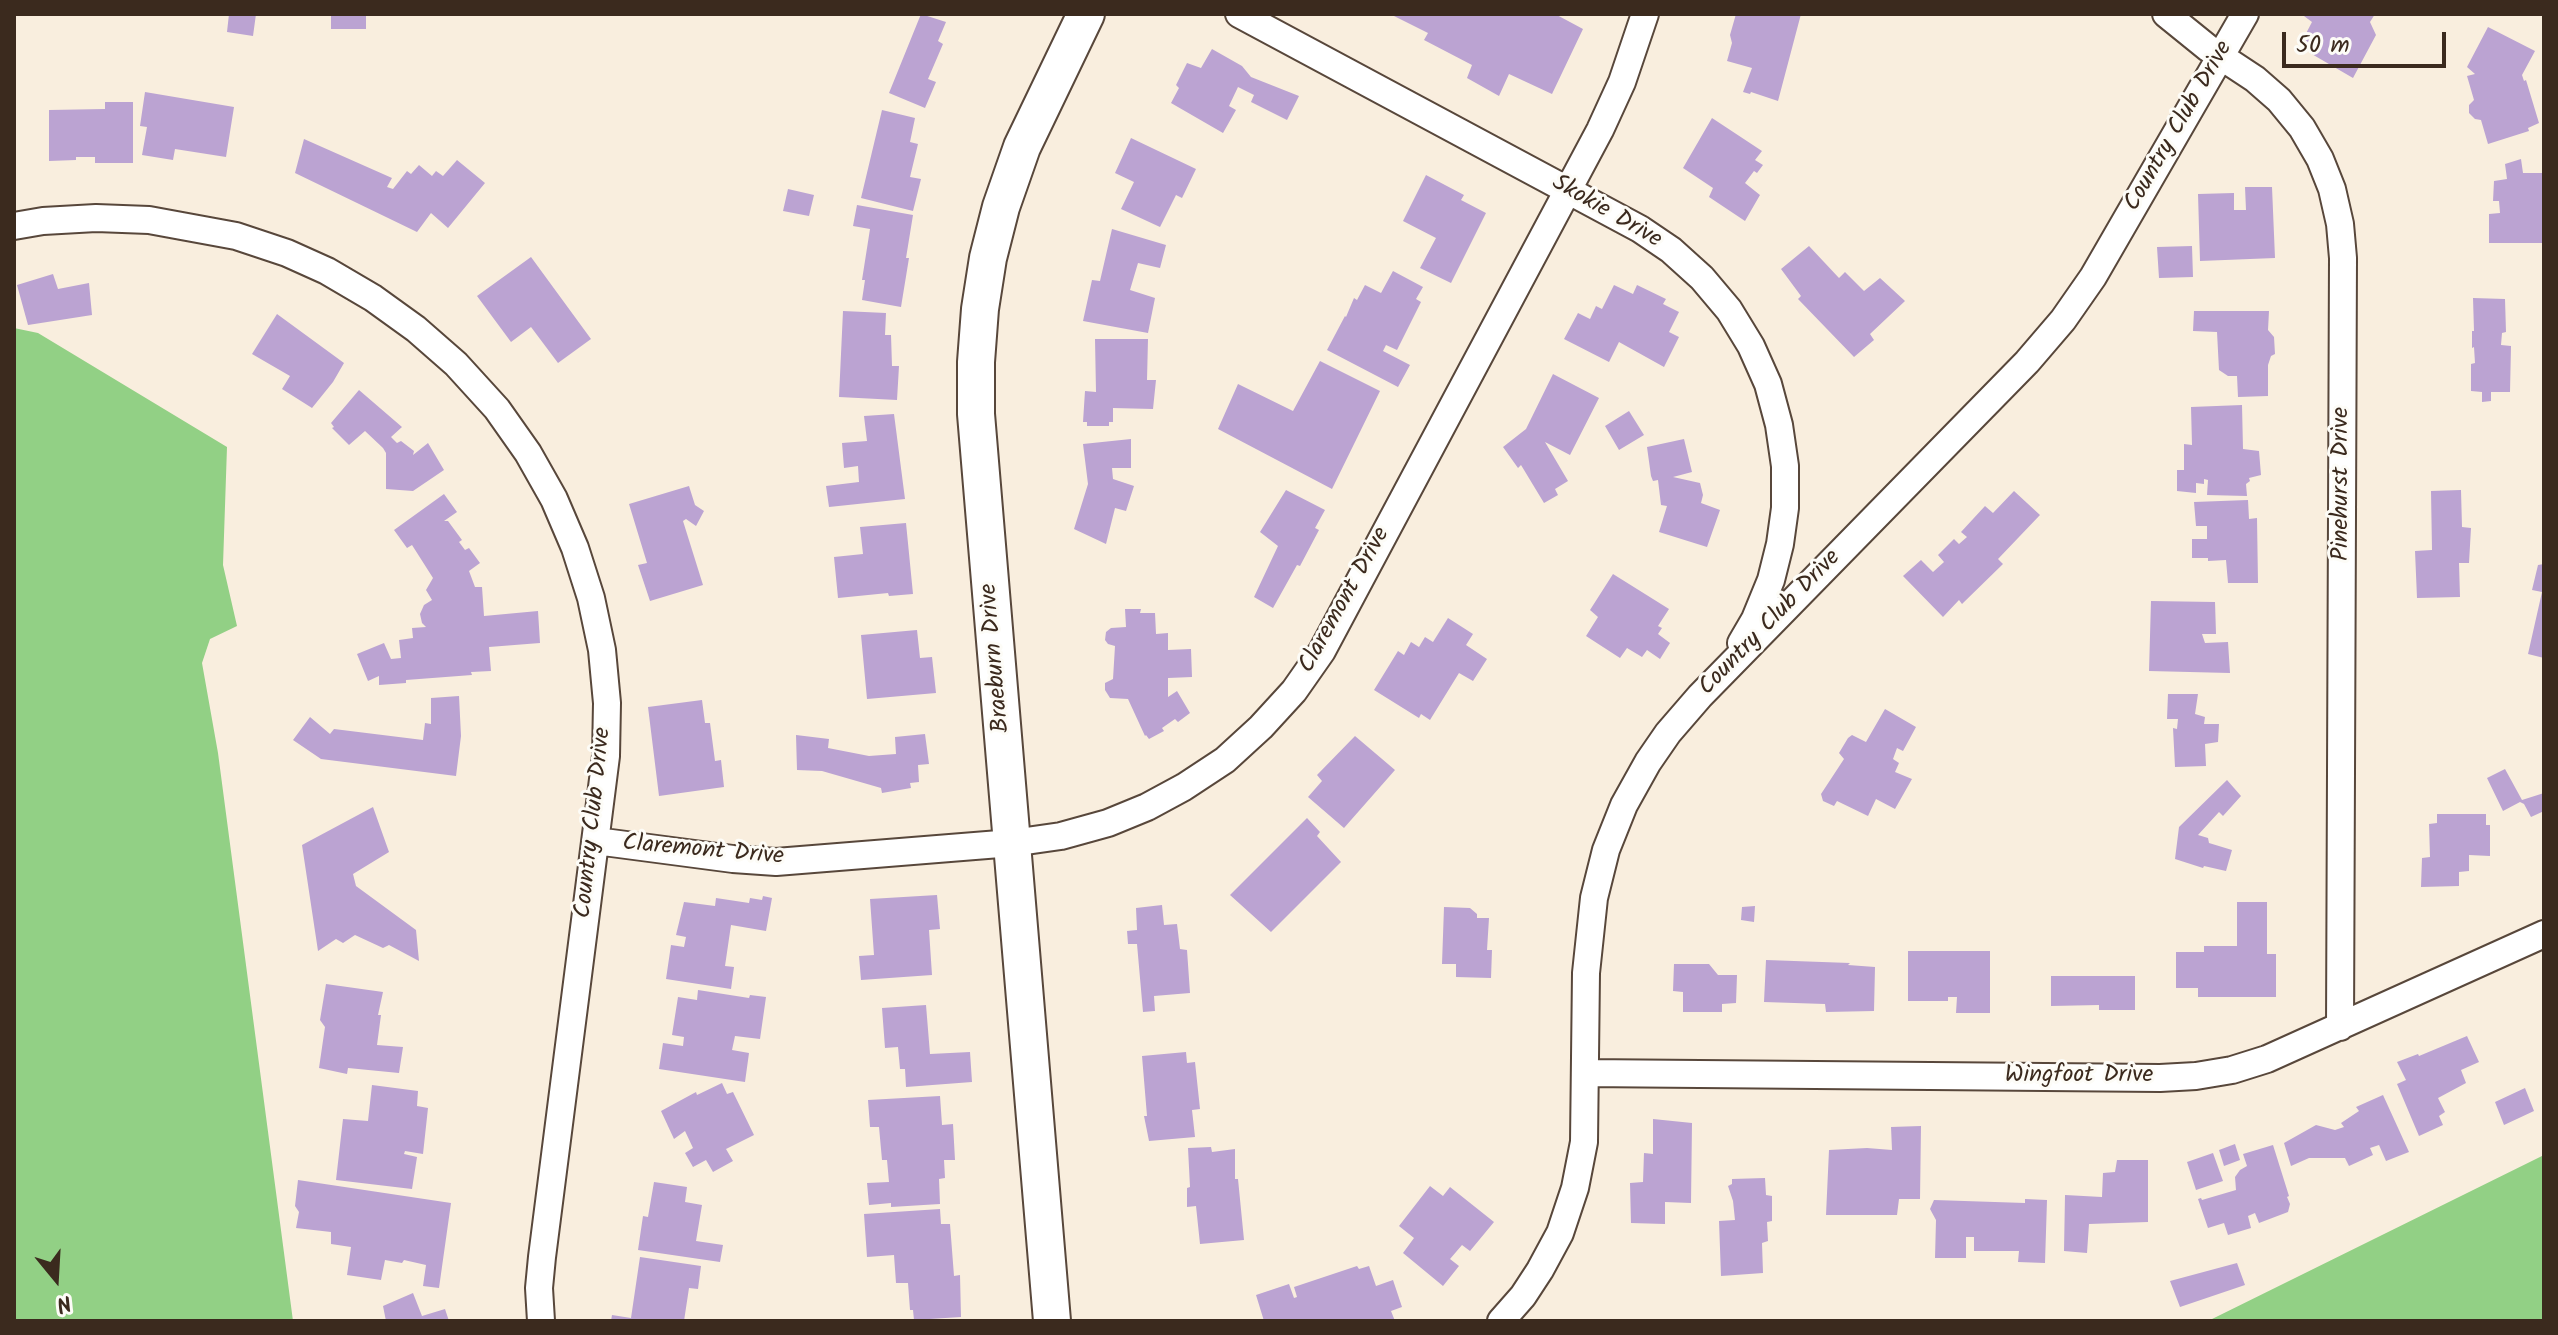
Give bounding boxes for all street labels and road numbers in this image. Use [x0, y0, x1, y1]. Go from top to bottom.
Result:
street label: Country Club Drive [2120, 37, 2240, 217]
street label: Skokie Drive [1546, 170, 1666, 256]
street label: Pinehurst Drive [2329, 407, 2357, 561]
street label: Claremont Drive [1294, 523, 1398, 679]
street label: Country Club Drive [1694, 545, 1848, 703]
street label: Braeburn Drive [976, 582, 1018, 734]
street label: Country Club Drive [571, 726, 619, 920]
street label: Claremont Drive [621, 831, 785, 873]
street label: Wingfoot Drive [2005, 1063, 2153, 1091]

